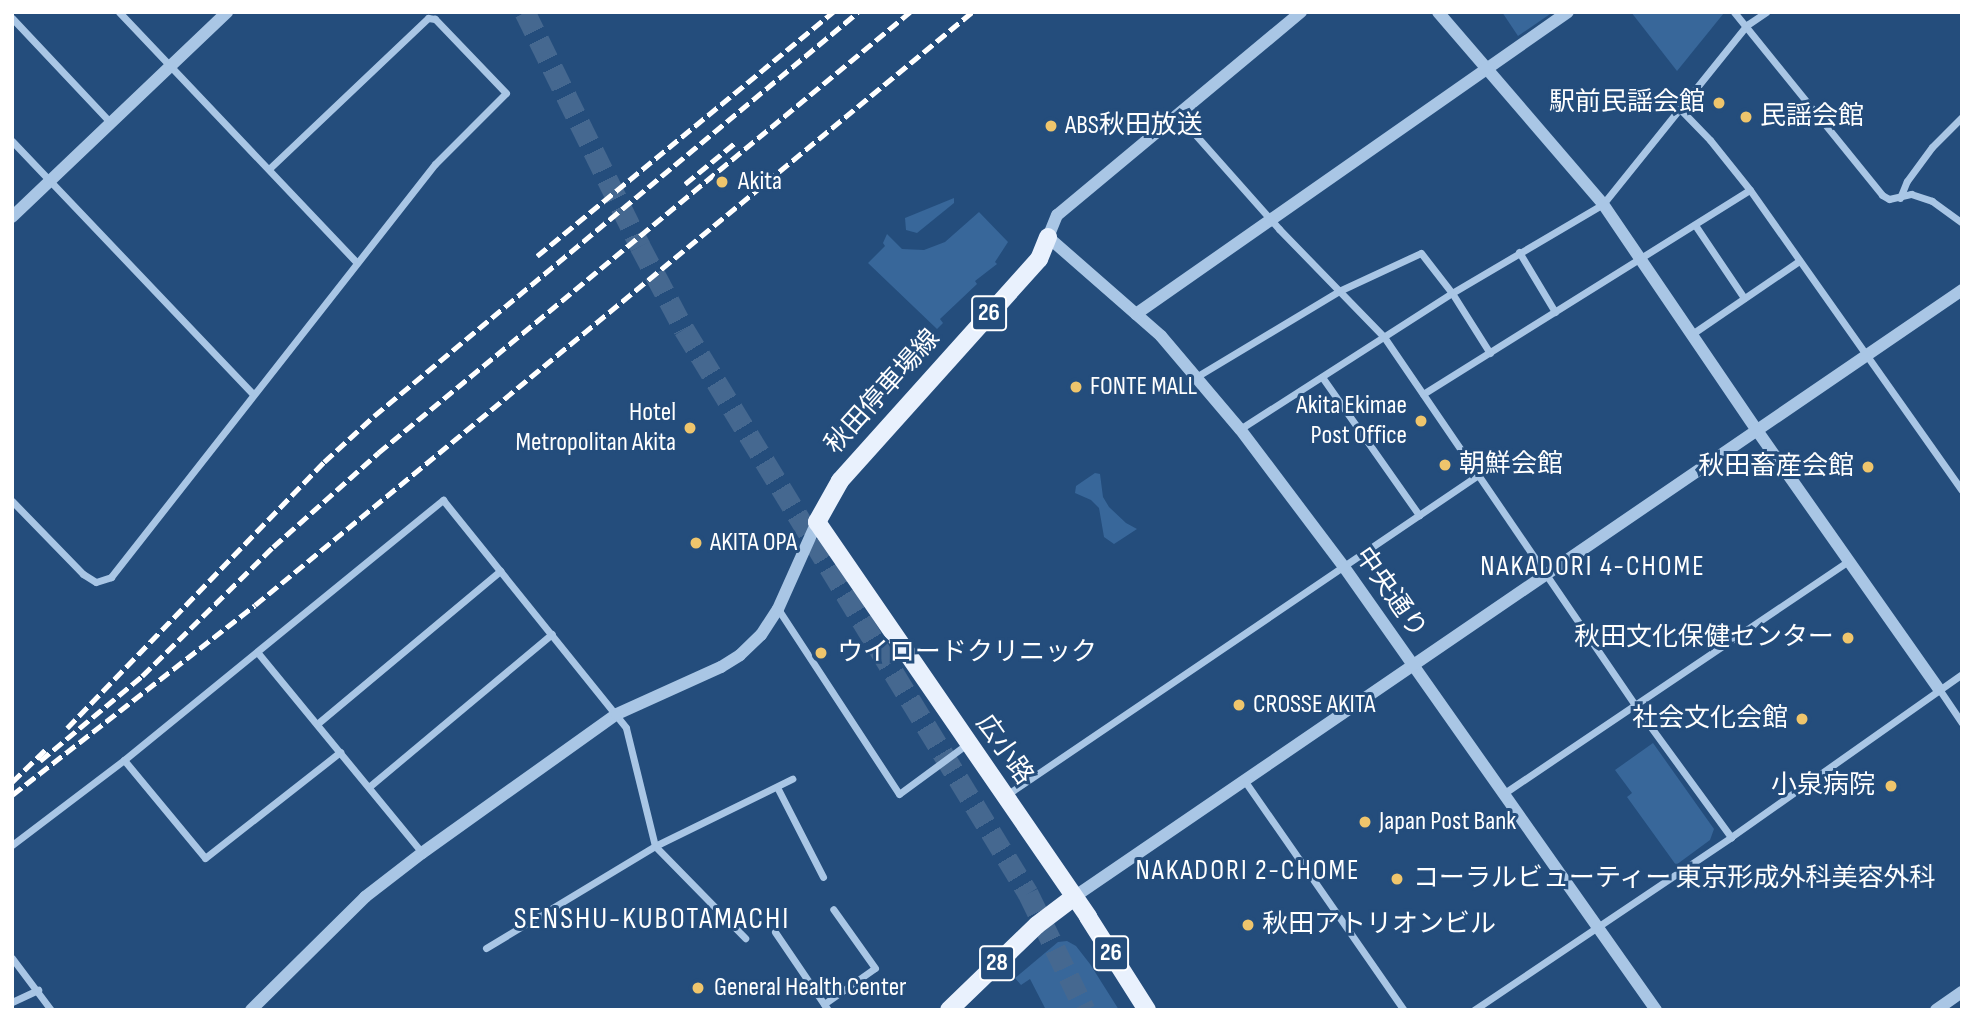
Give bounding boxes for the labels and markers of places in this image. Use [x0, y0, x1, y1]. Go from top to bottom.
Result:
place label: 駅前民謡会館 [1549, 87, 1705, 119]
marker: 駅前民謡会館 [1711, 95, 1727, 111]
place label: 民謡会館 [1760, 101, 1864, 133]
marker: 民謡会館 [1738, 109, 1754, 125]
place label: ABS秋田放送 [1065, 110, 1203, 142]
marker: ABS秋田放送 [1043, 118, 1059, 134]
place label: Akita [738, 166, 782, 198]
marker: Akita [712, 172, 732, 192]
place label: FONTE MALL [1090, 371, 1197, 403]
marker: FONTE MALL [1068, 379, 1084, 395]
place label: Akita Ekimae Post Office [1296, 390, 1407, 452]
place label: Hotel Metropolitan Akita [516, 397, 676, 458]
marker: Akita Ekimae Post Office [1413, 413, 1429, 429]
marker: Hotel Metropolitan Akita [682, 420, 698, 436]
place label: 朝鮮会館 [1459, 449, 1563, 481]
place label: 秋田畜産会館 [1698, 451, 1854, 483]
marker: 朝鮮会館 [1437, 457, 1453, 473]
marker: 秋田畜産会館 [1860, 459, 1876, 475]
place label: AKITA OPA [710, 527, 797, 559]
marker: AKITA OPA [688, 535, 704, 551]
place label: 秋田文化保健センター [1574, 622, 1834, 654]
marker: 秋田文化保健センター [1840, 630, 1856, 646]
place label: ウイロードクリニック [837, 637, 1097, 669]
marker: ウイロードクリニック [811, 643, 831, 663]
place label: CROSSE AKITA [1253, 689, 1375, 721]
marker: CROSSE AKITA [1231, 697, 1247, 713]
place label: 社会文化会館 [1632, 703, 1788, 735]
marker: 社会文化会館 [1794, 711, 1810, 727]
place label: 小泉病院 [1771, 770, 1875, 802]
marker: 小泉病院 [1881, 776, 1901, 796]
place label: Japan Post Bank [1379, 806, 1516, 838]
marker: Japan Post Bank [1357, 814, 1373, 830]
place label: コーラルビューティー 東京形成外科美容外科 [1413, 863, 1937, 895]
marker: コーラルビューティー 東京形成外科美容外科 [1387, 869, 1407, 889]
place label: 秋田アトリオンビル [1262, 909, 1496, 941]
marker: 秋田アトリオンビル [1240, 917, 1256, 933]
place label: General Health Center [714, 972, 907, 1004]
marker: General Health Center [688, 978, 708, 998]

